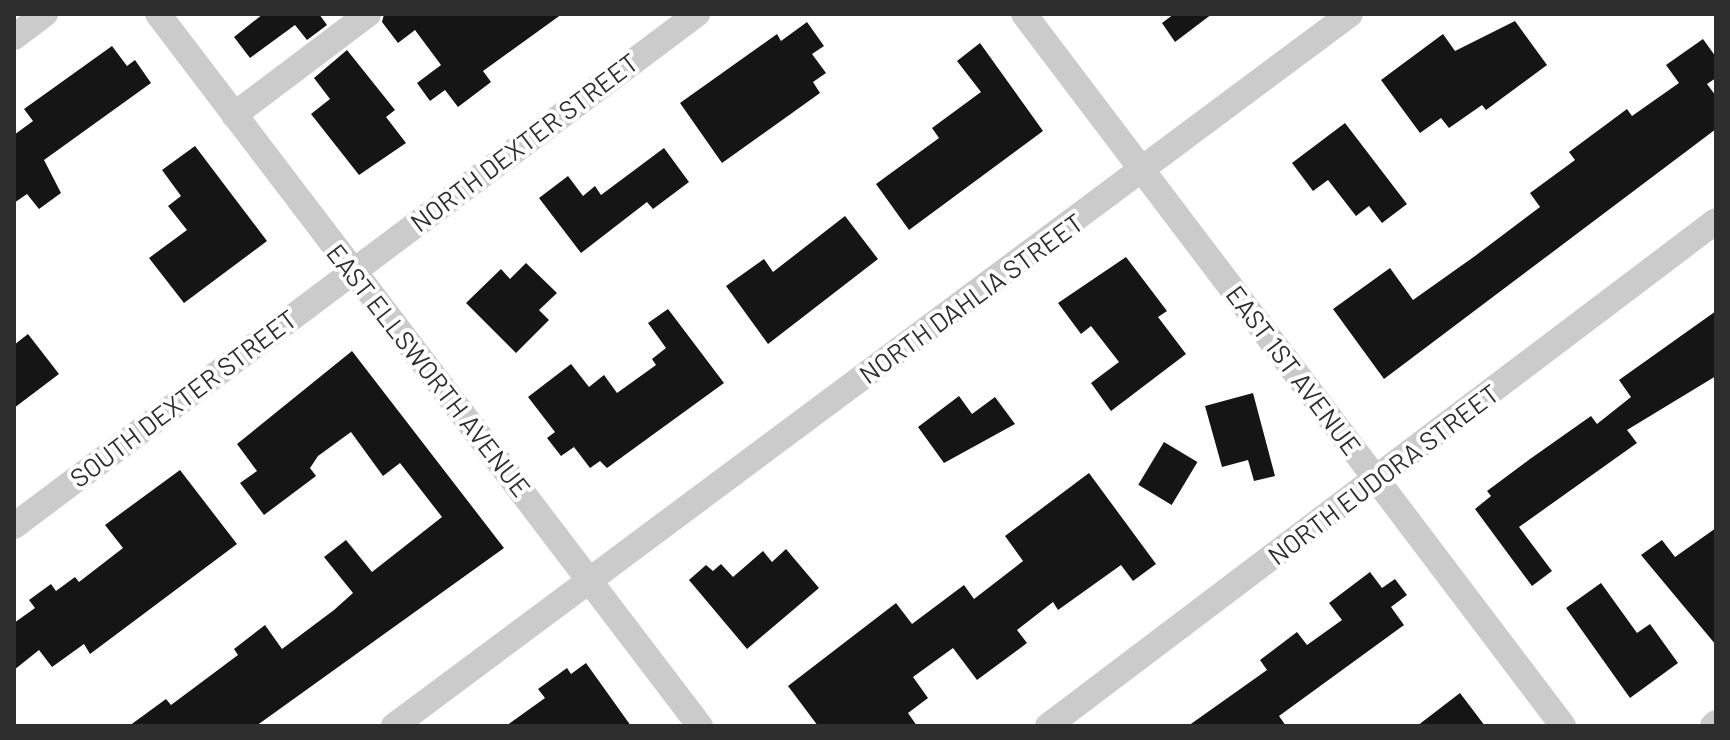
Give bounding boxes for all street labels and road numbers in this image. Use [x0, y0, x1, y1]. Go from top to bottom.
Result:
street label: NORTH DEXTER STREET [404, 46, 644, 238]
street label: NORTH DAHLIA STREET [853, 206, 1089, 390]
street label: EAST ELLSWORTH AVENUE [321, 237, 537, 503]
street label: EAST 1ST AVENUE [1220, 279, 1368, 461]
street label: SOUTH DEXTER STREET [64, 303, 302, 493]
street label: NORTH EUDORA STREET [1261, 377, 1505, 571]

